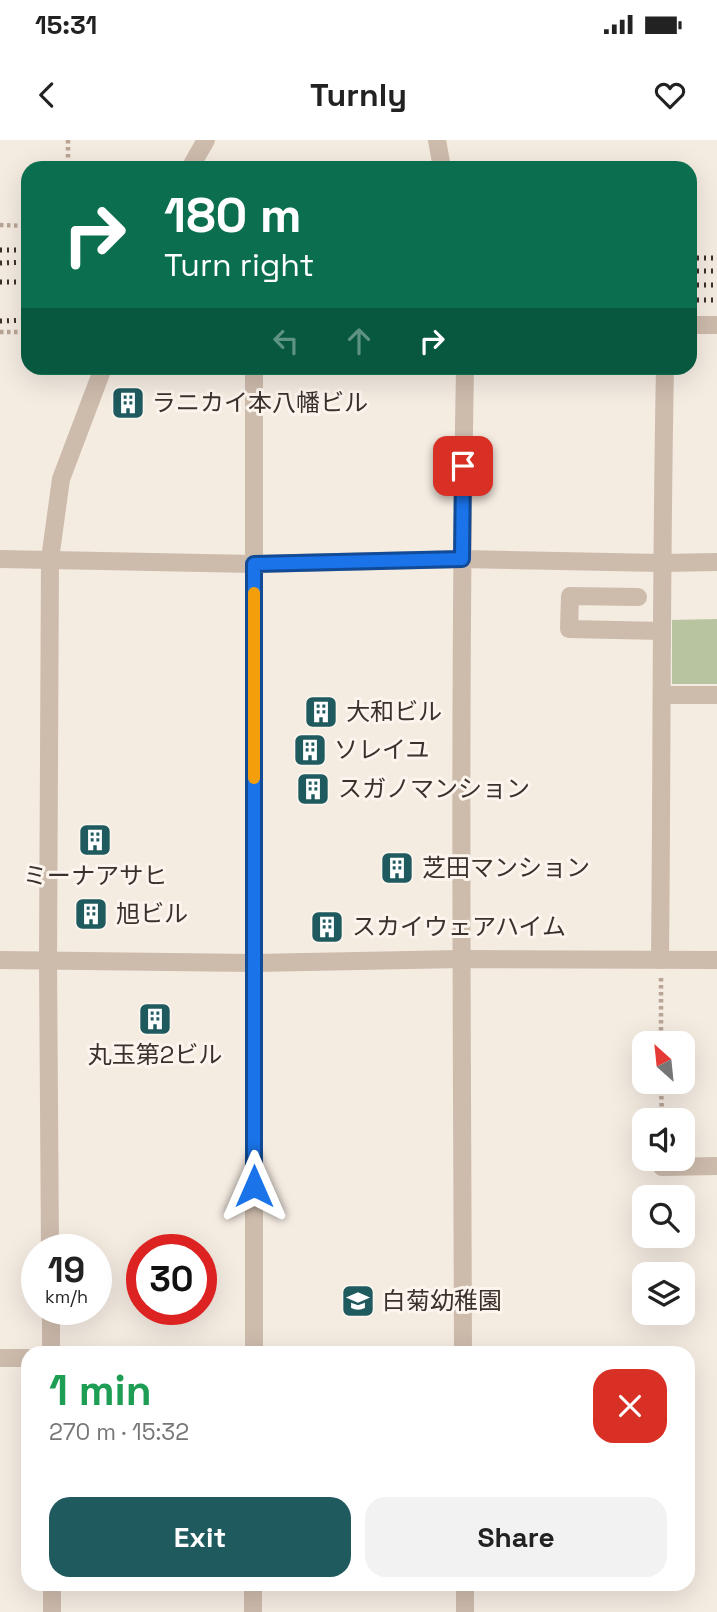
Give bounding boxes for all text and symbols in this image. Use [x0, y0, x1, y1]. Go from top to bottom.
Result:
text: 15:31 [35, 8, 97, 42]
text: Turnly [310, 75, 407, 115]
icon: back [28, 76, 66, 114]
icon: heart [651, 76, 689, 114]
text: 180 m [164, 184, 302, 246]
icon: right [49, 189, 140, 280]
text: Turn right [164, 245, 314, 285]
icon: left [267, 322, 305, 360]
icon: ahead [340, 322, 378, 360]
icon: right [413, 322, 451, 360]
building icon: ラニカイ本八幡ビル [109, 384, 147, 422]
place label: ラニカイ本八幡ビル [152, 387, 368, 418]
pin [433, 436, 493, 496]
icon: arrive [444, 447, 482, 485]
building icon: 大和ビル [302, 693, 340, 731]
place label: 大和ビル [346, 696, 442, 727]
building icon: ソレイユ [291, 731, 329, 769]
place label: ソレイユ [334, 734, 430, 765]
building icon: スガノマンション [294, 770, 332, 808]
place label: スガノマンション [338, 773, 530, 804]
building icon: ミーナアサヒ [76, 821, 114, 859]
building icon: 芝田マンション [378, 849, 416, 887]
place label: 芝田マンション [422, 852, 590, 883]
place label: ミーナアサヒ [23, 860, 167, 891]
building icon: 旭ビル [72, 895, 110, 933]
place label: 旭ビル [116, 898, 188, 929]
building icon: スカイウェアハイム [308, 908, 346, 946]
place label: スカイウェアハイム [352, 911, 566, 942]
building icon: 丸玉第2ビル [136, 1000, 174, 1038]
north arrow [632, 1031, 695, 1094]
map controls [632, 1031, 695, 1325]
place label: 丸玉第2ビル [88, 1039, 222, 1070]
button: sound [632, 1108, 695, 1171]
position arrow [217, 1149, 291, 1223]
button: search [632, 1185, 695, 1248]
speed limit sign: 30 [126, 1234, 217, 1325]
text: 19 [48, 1248, 85, 1292]
button: layers [632, 1262, 695, 1325]
school or university icon: 白菊幼稚園 [339, 1282, 377, 1320]
text: km/h [45, 1285, 88, 1308]
place label: 白菊幼稚園 [382, 1285, 502, 1316]
text: 1 min [49, 1364, 152, 1417]
button: close [593, 1369, 667, 1443]
text: 270 m · 15:32 [49, 1417, 189, 1447]
button: Exit [49, 1497, 351, 1577]
button: Share [365, 1497, 667, 1577]

